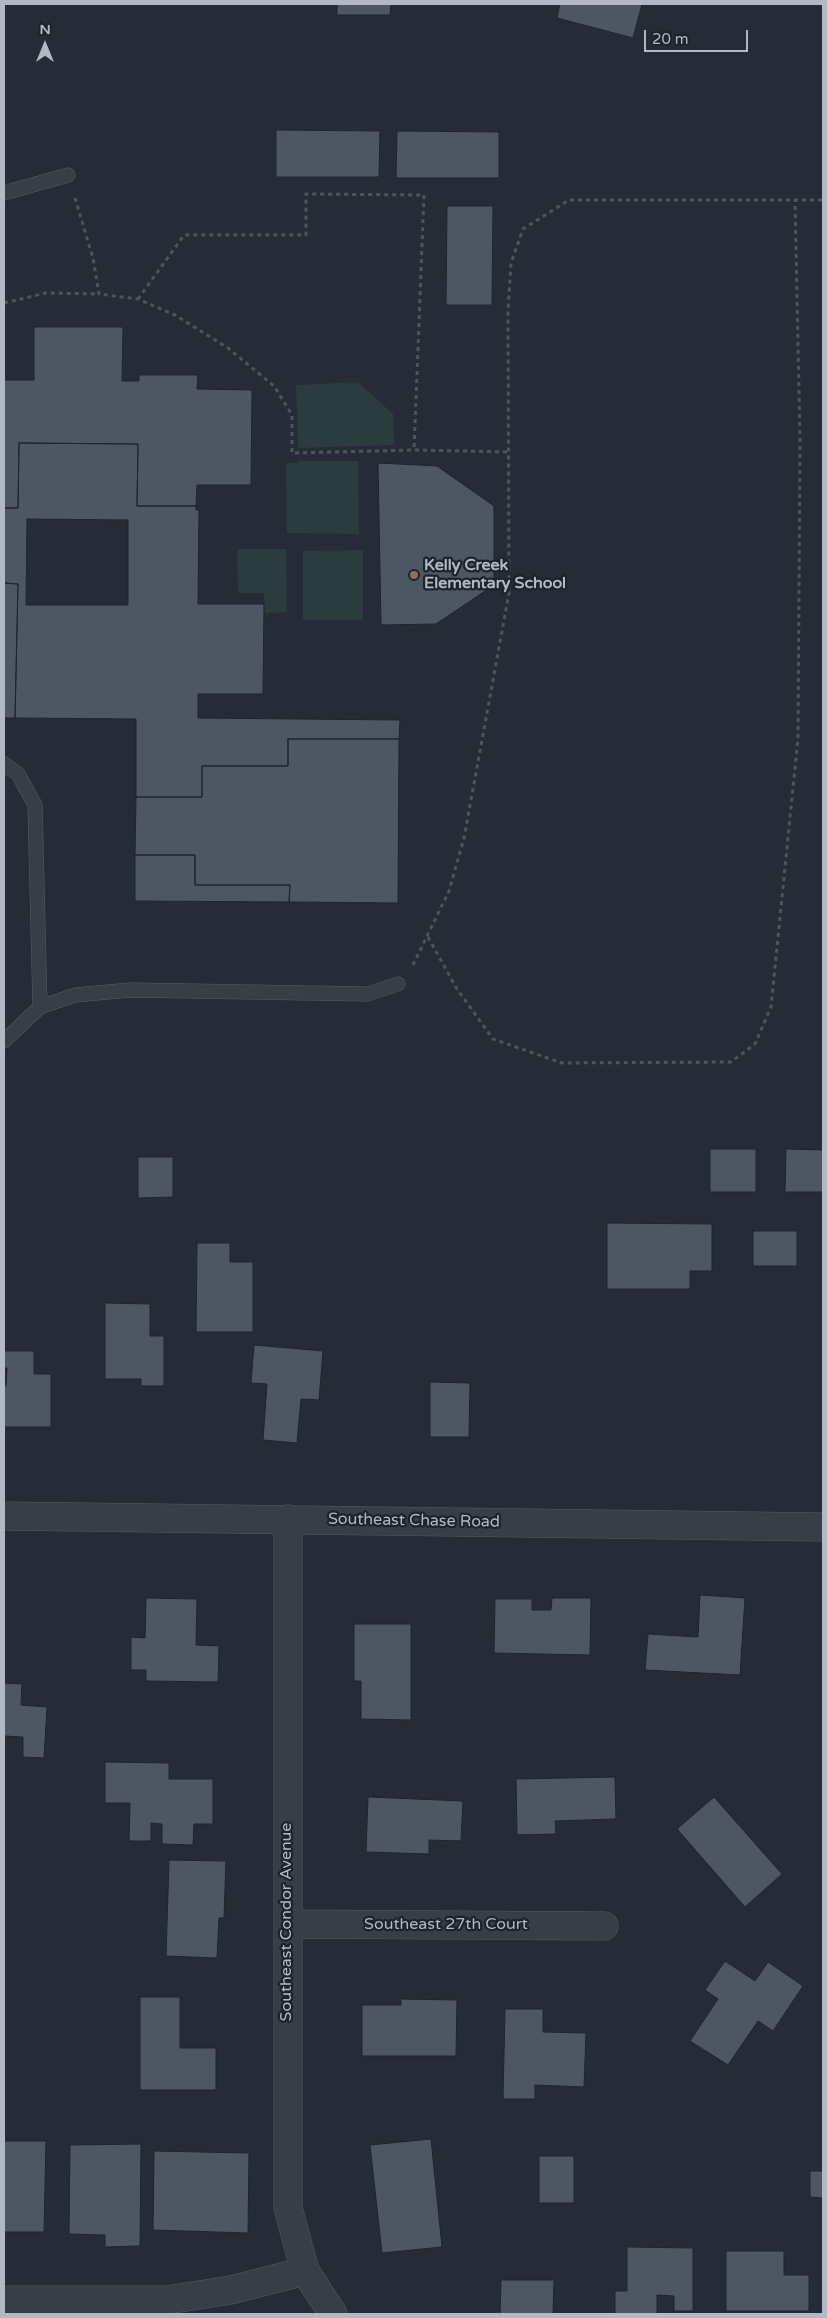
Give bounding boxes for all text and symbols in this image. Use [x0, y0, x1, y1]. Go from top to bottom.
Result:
north arrow [20, 20, 70, 70]
scale bar [647, 20, 751, 52]
text: N [39, 21, 51, 38]
text: 20 m [652, 30, 689, 48]
place label: Kelly Creek Elementary School [424, 556, 566, 594]
marker: Kelly Creek Elementary School [408, 569, 420, 581]
street label: Southeast Chase Road [328, 1510, 500, 1532]
street label: Southeast Condor Avenue [277, 1823, 297, 2021]
street label: Southeast 27th Court [364, 1915, 528, 1935]

